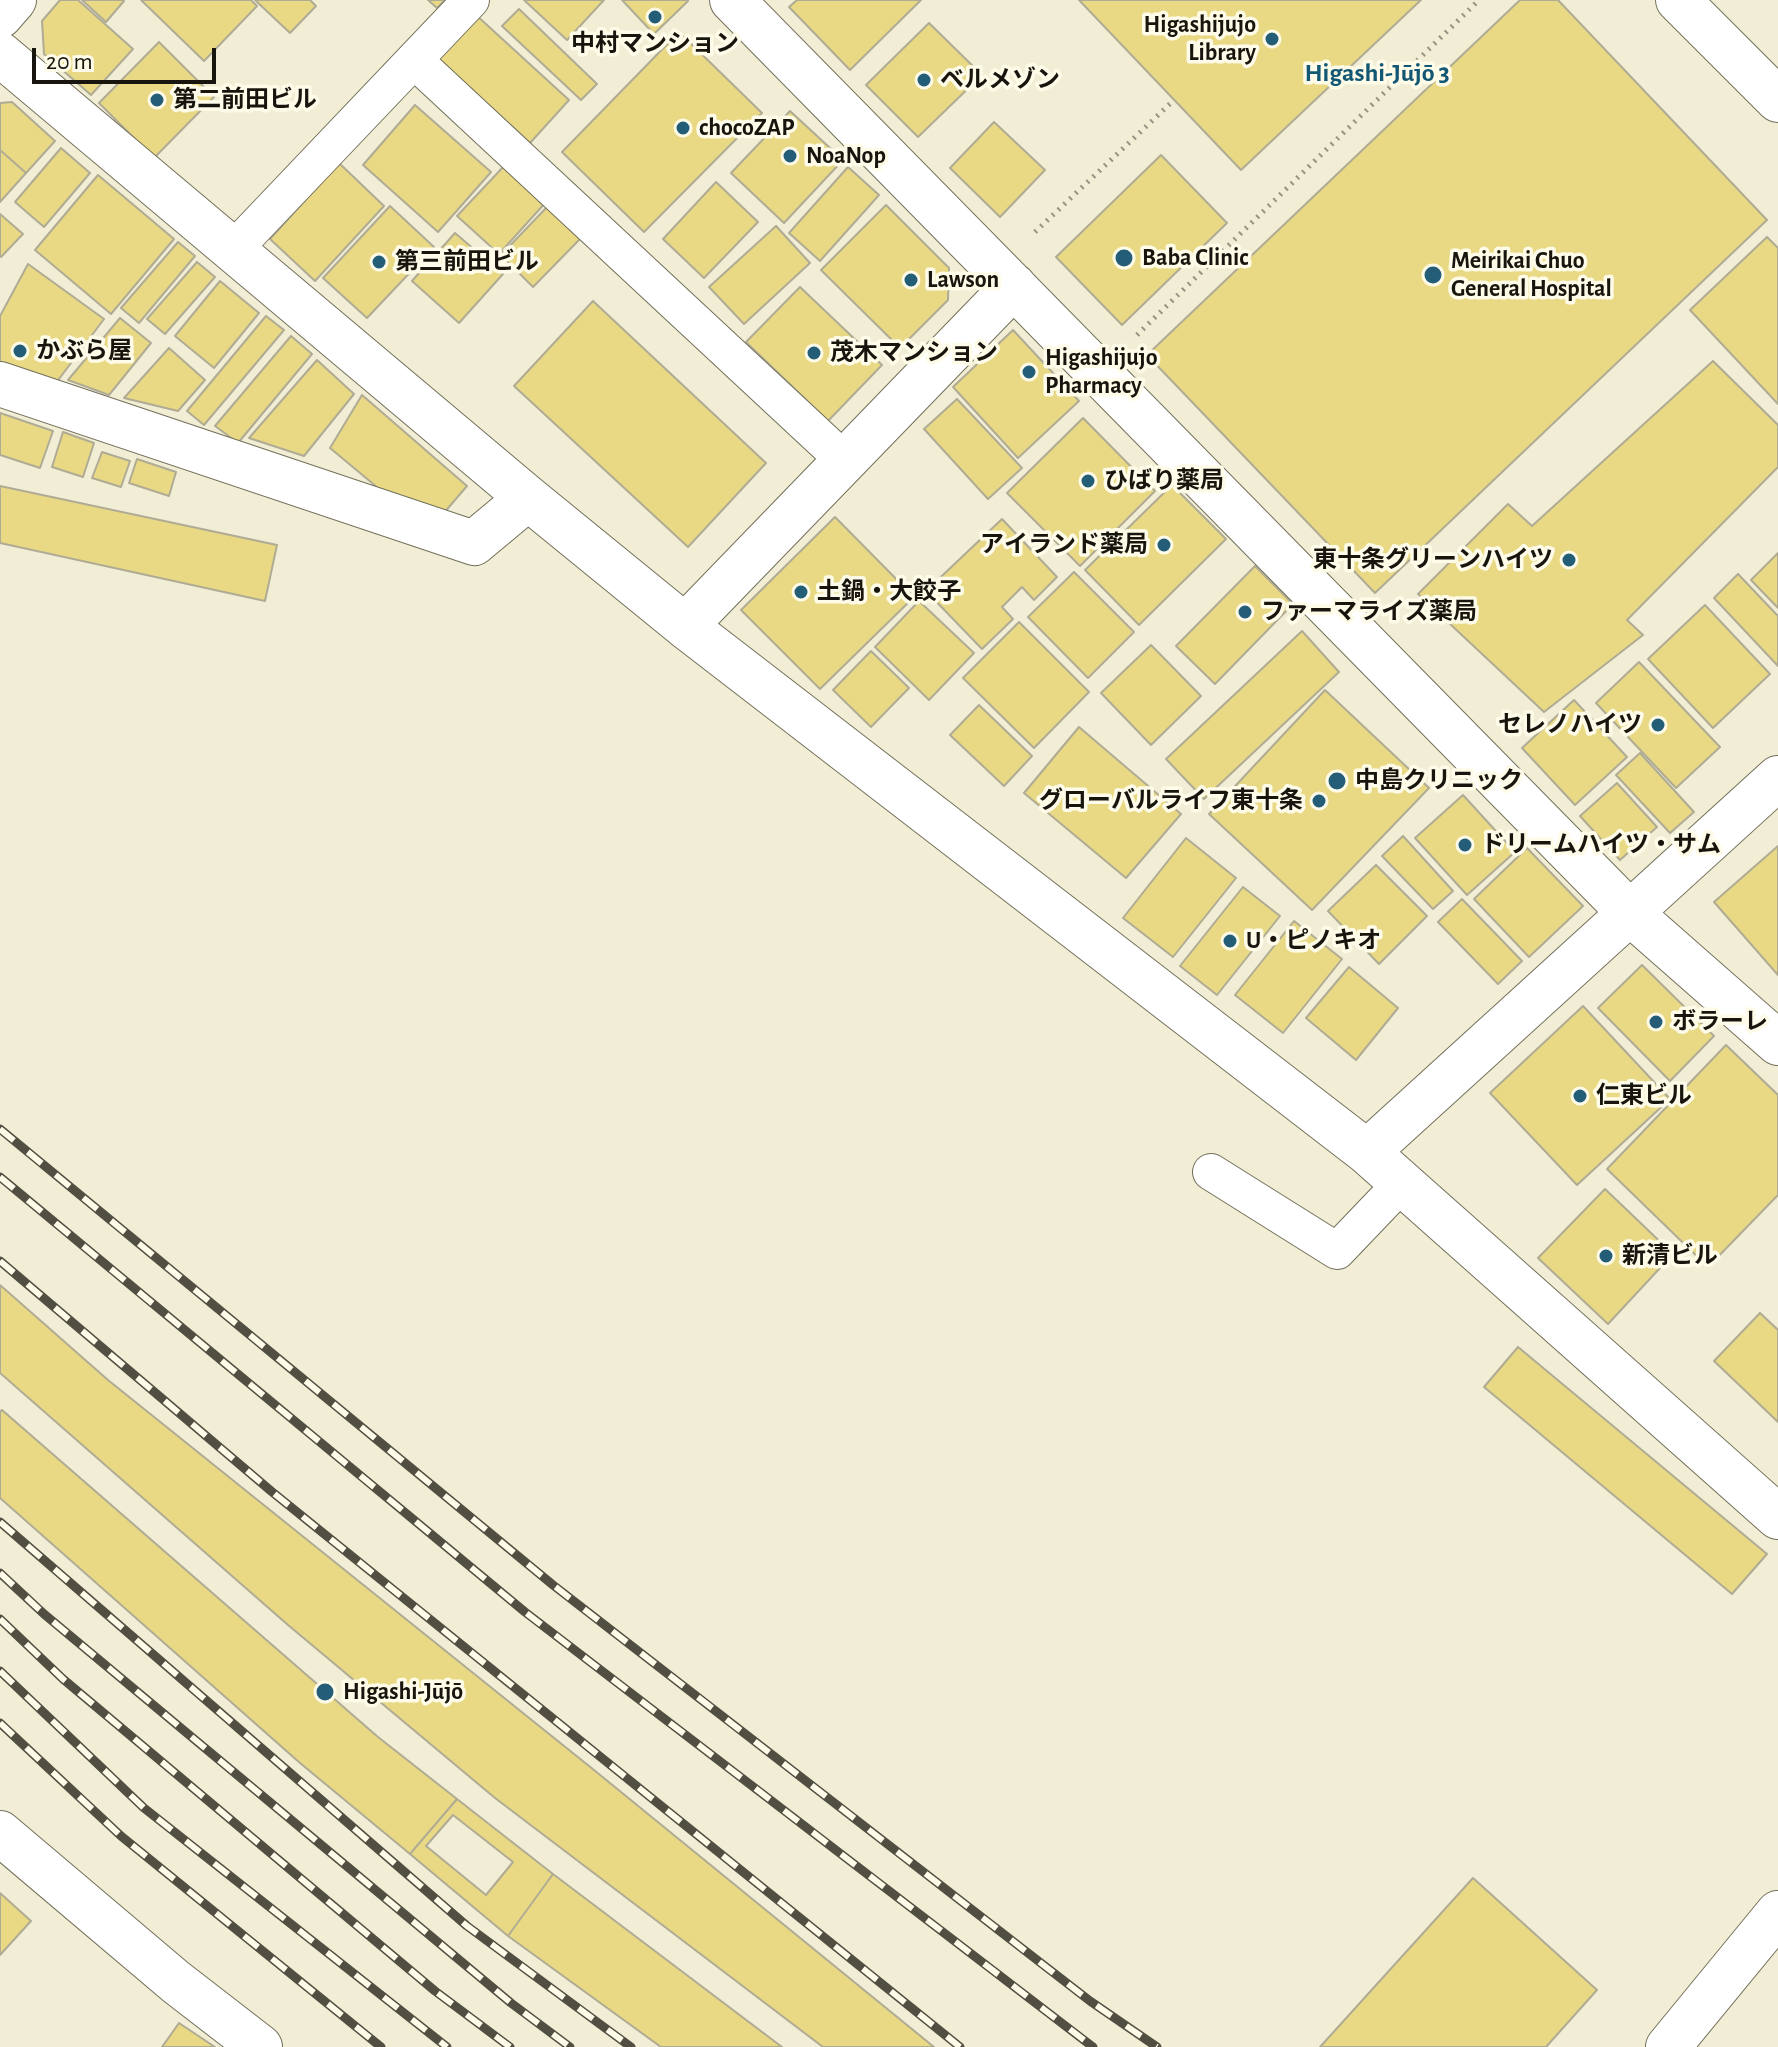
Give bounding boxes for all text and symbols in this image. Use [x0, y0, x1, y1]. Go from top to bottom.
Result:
marker: 中村マンション [646, 8, 664, 26]
place label: Higashijujo Library [1143, 11, 1256, 67]
place label: 中村マンション [571, 30, 739, 58]
marker: Higashijujo Library [1263, 30, 1281, 48]
scale bar [36, 32, 220, 82]
text: 20 m [46, 50, 93, 74]
district label: Higashi-Jūjō 3 [1304, 57, 1450, 89]
place label: ベルメゾン [940, 66, 1060, 94]
marker: ベルメゾン [915, 71, 933, 89]
place label: 第二前田ビル [173, 86, 317, 114]
marker: 第二前田ビル [148, 91, 166, 109]
place label: chocoZAP [699, 114, 795, 142]
marker: chocoZAP [674, 119, 692, 137]
place label: NoaNop [806, 142, 886, 170]
marker: NoaNop [781, 147, 799, 165]
place label: Baba Clinic [1142, 244, 1248, 272]
marker: Baba Clinic [1113, 247, 1135, 269]
place label: Meirikai Chuo General Hospital [1451, 247, 1612, 303]
place label: 第三前田ビル [395, 248, 539, 276]
marker: 第三前田ビル [370, 253, 388, 271]
marker: Meirikai Chuo General Hospital [1422, 264, 1444, 286]
place label: Lawson [927, 266, 999, 294]
marker: Lawson [902, 271, 920, 289]
place label: かぶら屋 [36, 337, 132, 365]
place label: 茂木マンション [830, 339, 998, 367]
marker: かぶら屋 [11, 342, 29, 360]
marker: 茂木マンション [805, 344, 823, 362]
place label: Higashijujo Pharmacy [1045, 344, 1158, 400]
marker: Higashijujo Pharmacy [1020, 363, 1038, 381]
place label: ひばり薬局 [1104, 467, 1224, 495]
marker: ひばり薬局 [1079, 472, 1097, 490]
place label: アイランド薬局 [980, 531, 1148, 559]
marker: アイランド薬局 [1155, 536, 1173, 554]
place label: 東十条グリーンハイツ [1313, 546, 1553, 574]
marker: 東十条グリーンハイツ [1560, 551, 1578, 569]
place label: 土鍋・大餃子 [817, 578, 961, 606]
marker: 土鍋・大餃子 [792, 583, 810, 601]
place label: ファーマライズ薬局 [1261, 598, 1477, 626]
marker: ファーマライズ薬局 [1236, 603, 1254, 621]
place label: セレノハイツ [1498, 711, 1642, 739]
marker: セレノハイツ [1649, 716, 1667, 734]
place label: 中島クリニック [1355, 767, 1523, 795]
marker: 中島クリニック [1326, 770, 1348, 792]
place label: グローバルライフ東十条 [1039, 787, 1303, 815]
marker: グローバルライフ東十条 [1310, 792, 1328, 810]
place label: ドリームハイツ・サム [1481, 831, 1721, 859]
marker: ドリームハイツ・サム [1456, 836, 1474, 854]
place label: U・ピノキオ [1246, 927, 1381, 955]
marker: U・ピノキオ [1221, 932, 1239, 950]
place label: ボラーレ [1672, 1008, 1768, 1036]
marker: ボラーレ [1647, 1013, 1665, 1031]
place label: 仁東ビル [1596, 1082, 1692, 1110]
marker: 仁東ビル [1571, 1087, 1589, 1105]
place label: 新清ビル [1622, 1242, 1718, 1270]
marker: 新清ビル [1597, 1247, 1615, 1265]
place label: Higashi-Jūjō [343, 1678, 463, 1706]
marker: Higashi-Jūjō [314, 1681, 336, 1703]

